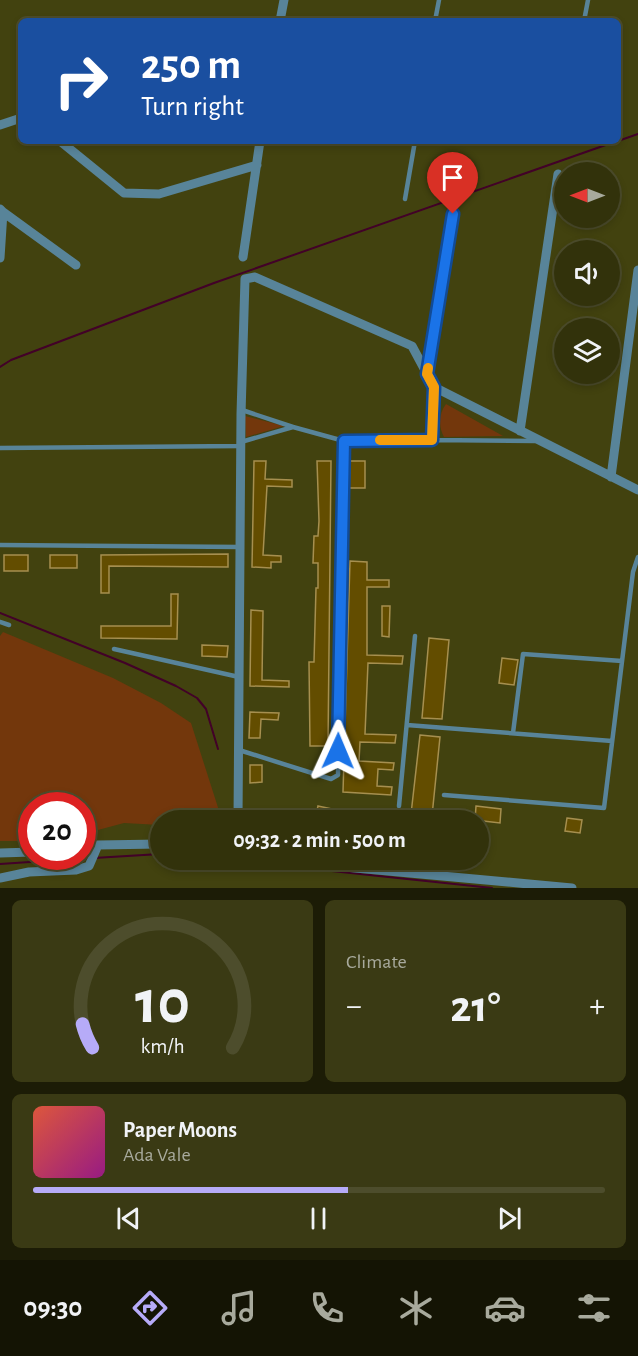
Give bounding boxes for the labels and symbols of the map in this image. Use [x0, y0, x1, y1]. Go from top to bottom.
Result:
pin [427, 152, 478, 214]
north arrow [554, 162, 620, 228]
position arrow [306, 719, 370, 783]
speed limit sign: 20 [18, 792, 96, 870]

